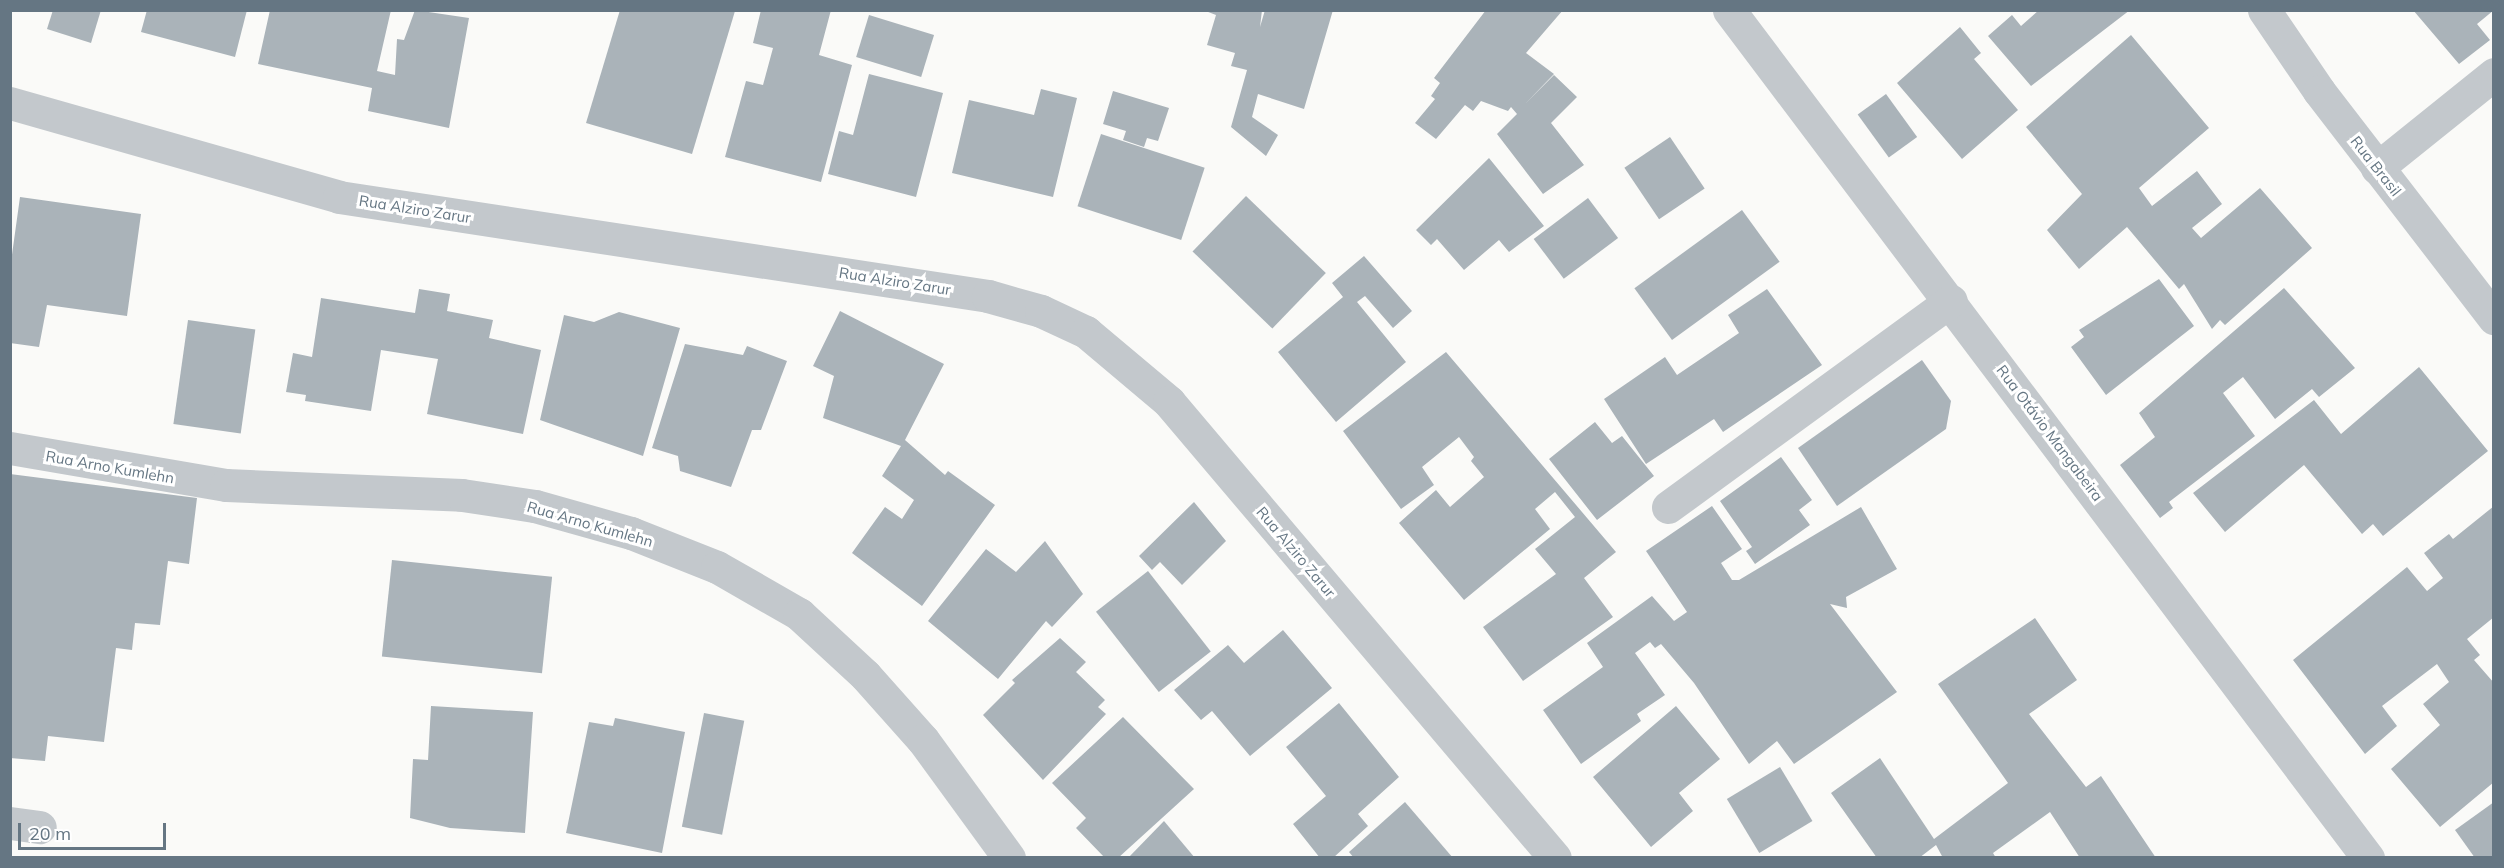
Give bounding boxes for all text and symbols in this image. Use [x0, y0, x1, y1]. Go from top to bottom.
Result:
street label: Rua Brasil [2347, 132, 2405, 200]
street label: Rua Alziro Zarur [358, 191, 472, 227]
street label: Rua Alziro Zarur [838, 263, 952, 299]
street label: Rua Otávio Mangabeira [1993, 361, 2107, 505]
street label: Rua Arno Kumlehn [44, 447, 176, 487]
street label: Rua Arno Kumlehn [525, 497, 655, 551]
street label: Rua Alziro Zarur [1253, 503, 1339, 601]
scale bar [21, 811, 170, 849]
text: 20 m [29, 822, 71, 845]

